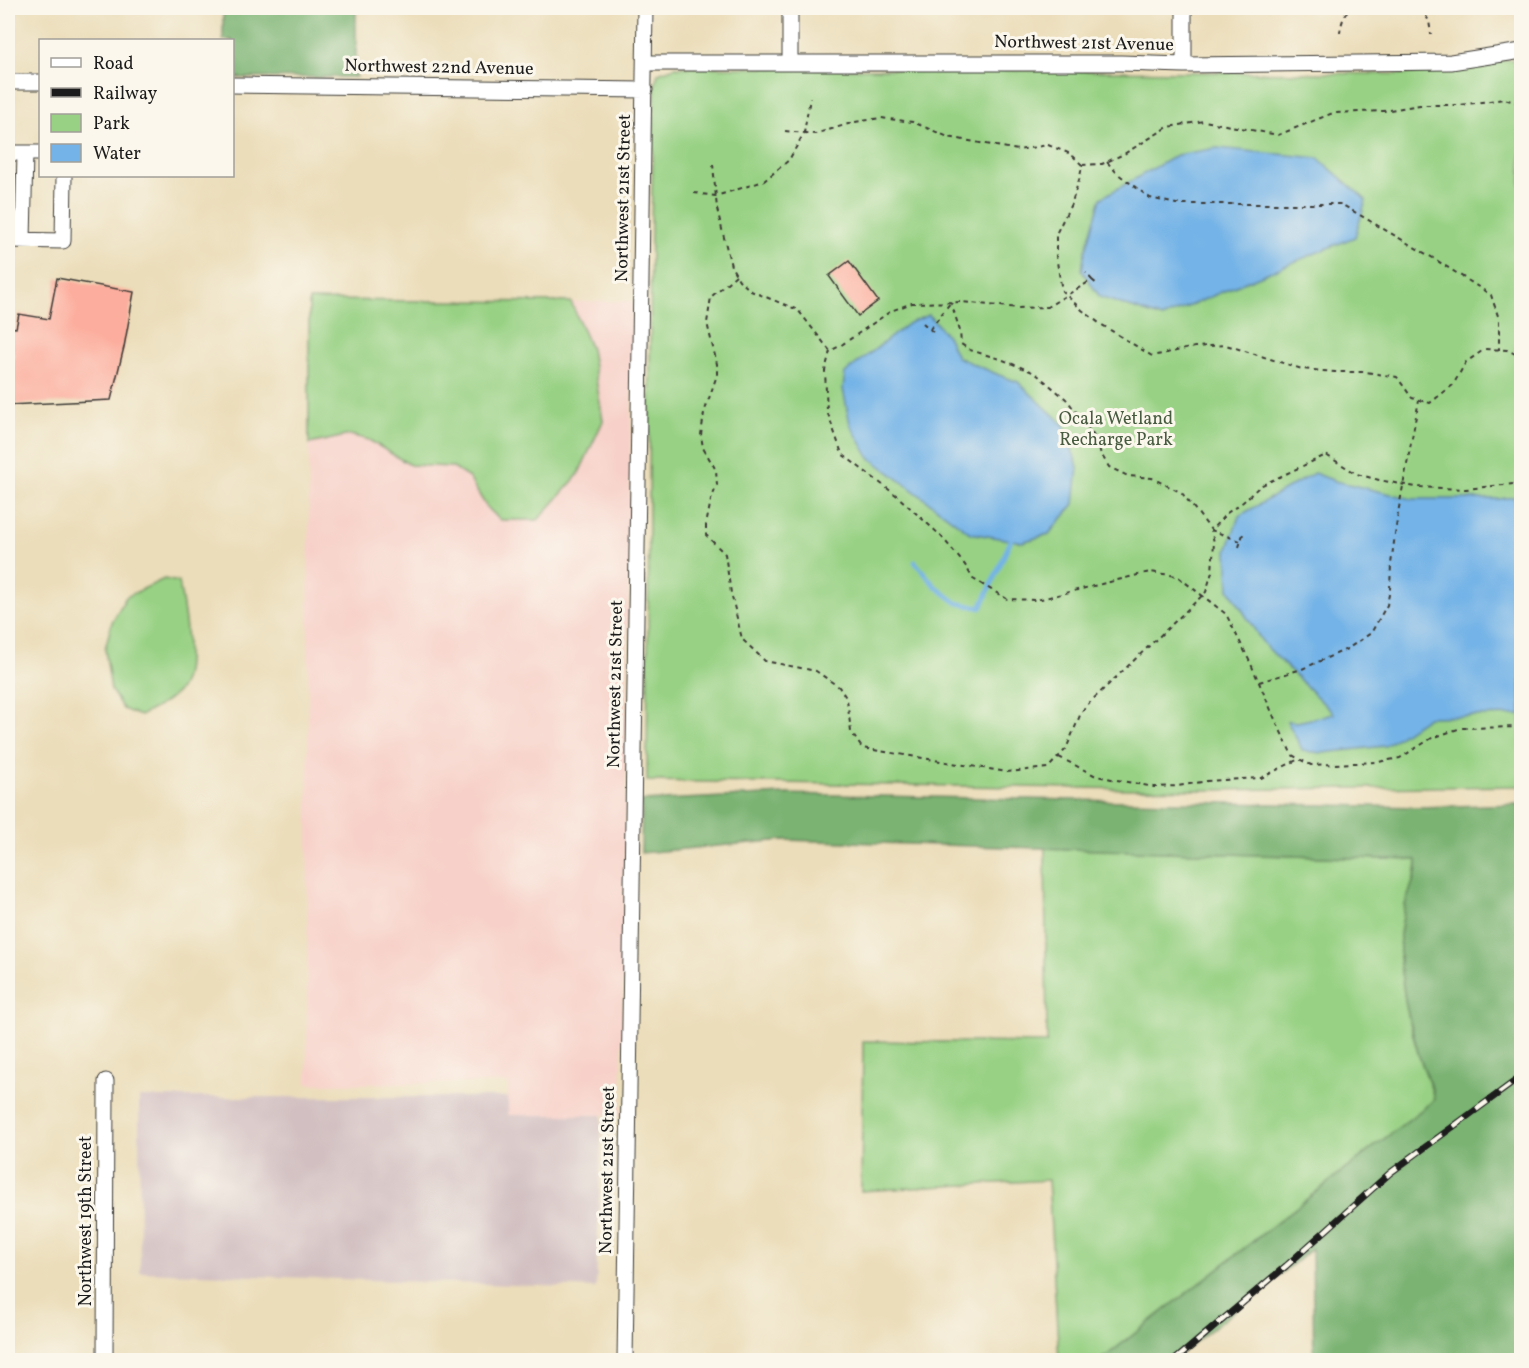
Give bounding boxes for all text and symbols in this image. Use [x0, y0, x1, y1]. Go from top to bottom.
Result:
street label: Northwest 21st Avenue [994, 30, 1174, 58]
legend [39, 39, 234, 177]
text: Road [93, 52, 134, 77]
street label: Northwest 22nd Avenue [344, 54, 534, 82]
text: Railway [93, 82, 157, 107]
text: Park [93, 112, 130, 137]
street label: Northwest 21st Street [610, 114, 638, 282]
text: Water [93, 142, 141, 167]
park label: Ocala Wetland Recharge Park [1059, 407, 1173, 453]
street label: Northwest 21st Street [602, 600, 630, 768]
street label: Northwest 21st Street [594, 1086, 622, 1254]
street label: Northwest 19th Street [74, 1136, 99, 1306]

